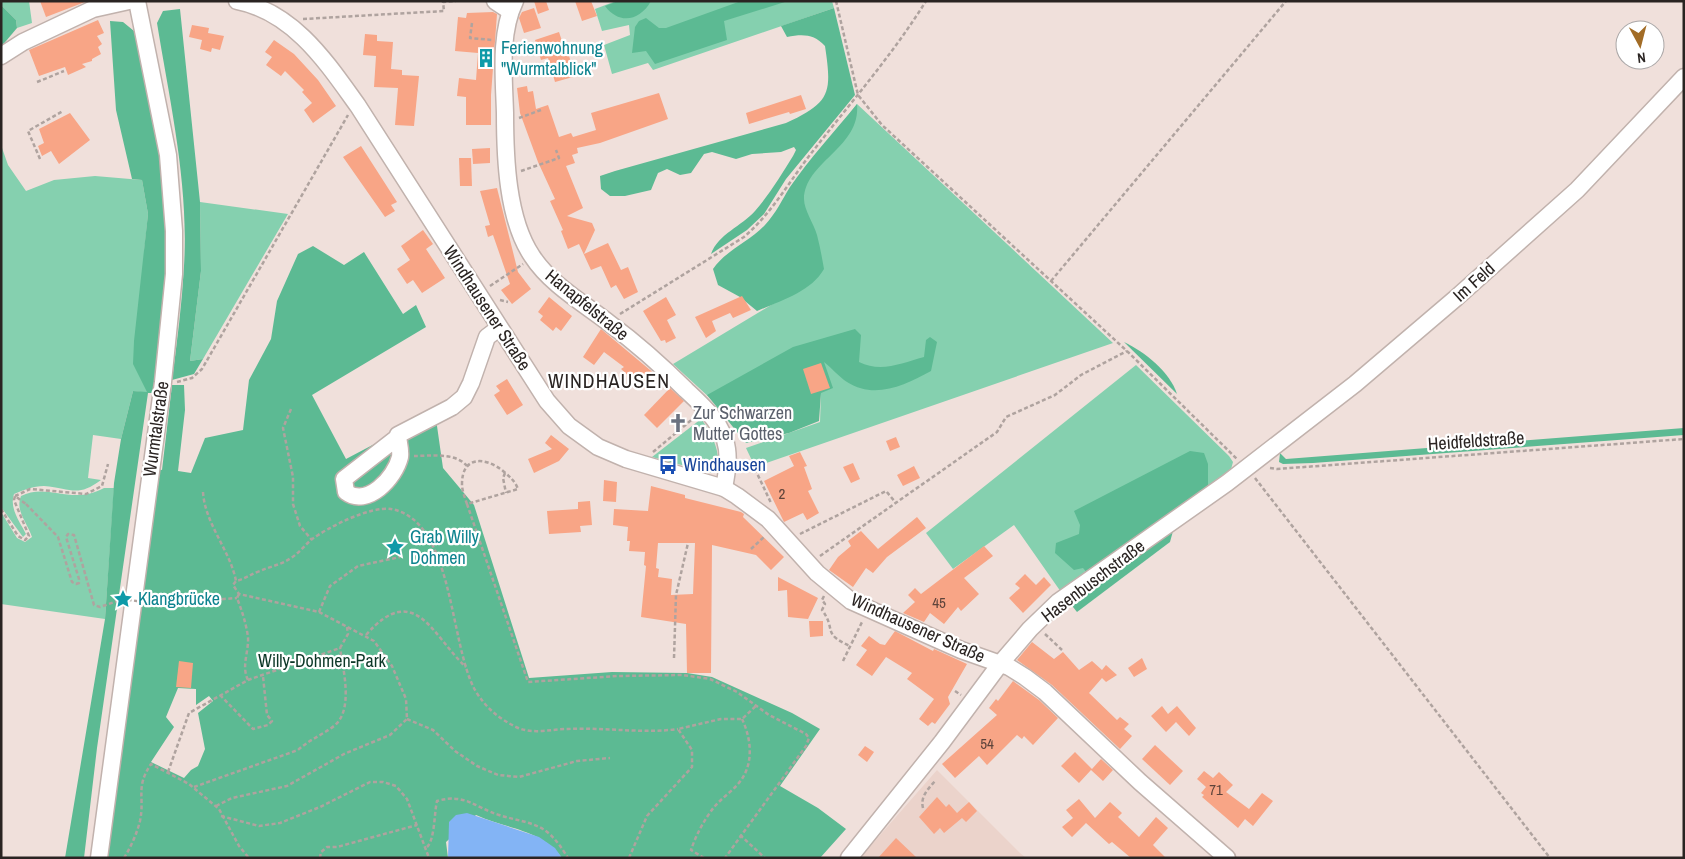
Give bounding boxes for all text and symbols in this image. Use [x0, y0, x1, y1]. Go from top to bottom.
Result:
north arrow [1615, 20, 1665, 70]
place label: Ferienwohnung "Wurmtalblick" [501, 35, 604, 81]
building icon: Ferienwohnung "Wurmtalblick" [475, 47, 497, 69]
text: N [1636, 48, 1647, 67]
street label: Windhausener Straße [438, 240, 537, 375]
street label: Im Feld [1447, 256, 1500, 307]
street label: Hanapfelstraße [540, 263, 634, 346]
district label: WINDHAUSEN [548, 367, 670, 394]
street label: Wurmtalstraße [136, 379, 175, 478]
place label: Zur Schwarzen Mutter Gottes [693, 400, 792, 446]
church icon: Zur Schwarzen Mutter Gottes [667, 412, 689, 434]
street label: Heidfeldstraße [1427, 425, 1525, 456]
place label: Windhausen [683, 452, 766, 477]
bus stop icon: Windhausen [657, 454, 679, 476]
house number: 2 [779, 483, 786, 504]
place label: Grab Willy Dohmen [410, 524, 480, 570]
street label: Hasenbuschstraße [1036, 533, 1150, 628]
place icon: Grab Willy Dohmen [384, 536, 406, 558]
place label: Klangbrücke [138, 586, 220, 611]
street label: Windhausener Straße [847, 587, 989, 668]
place icon: Klangbrücke [112, 588, 134, 610]
house number: 45 [932, 592, 946, 613]
park label: Willy-Dohmen-Park [258, 648, 387, 673]
house number: 54 [980, 733, 994, 754]
house number: 71 [1209, 779, 1223, 800]

